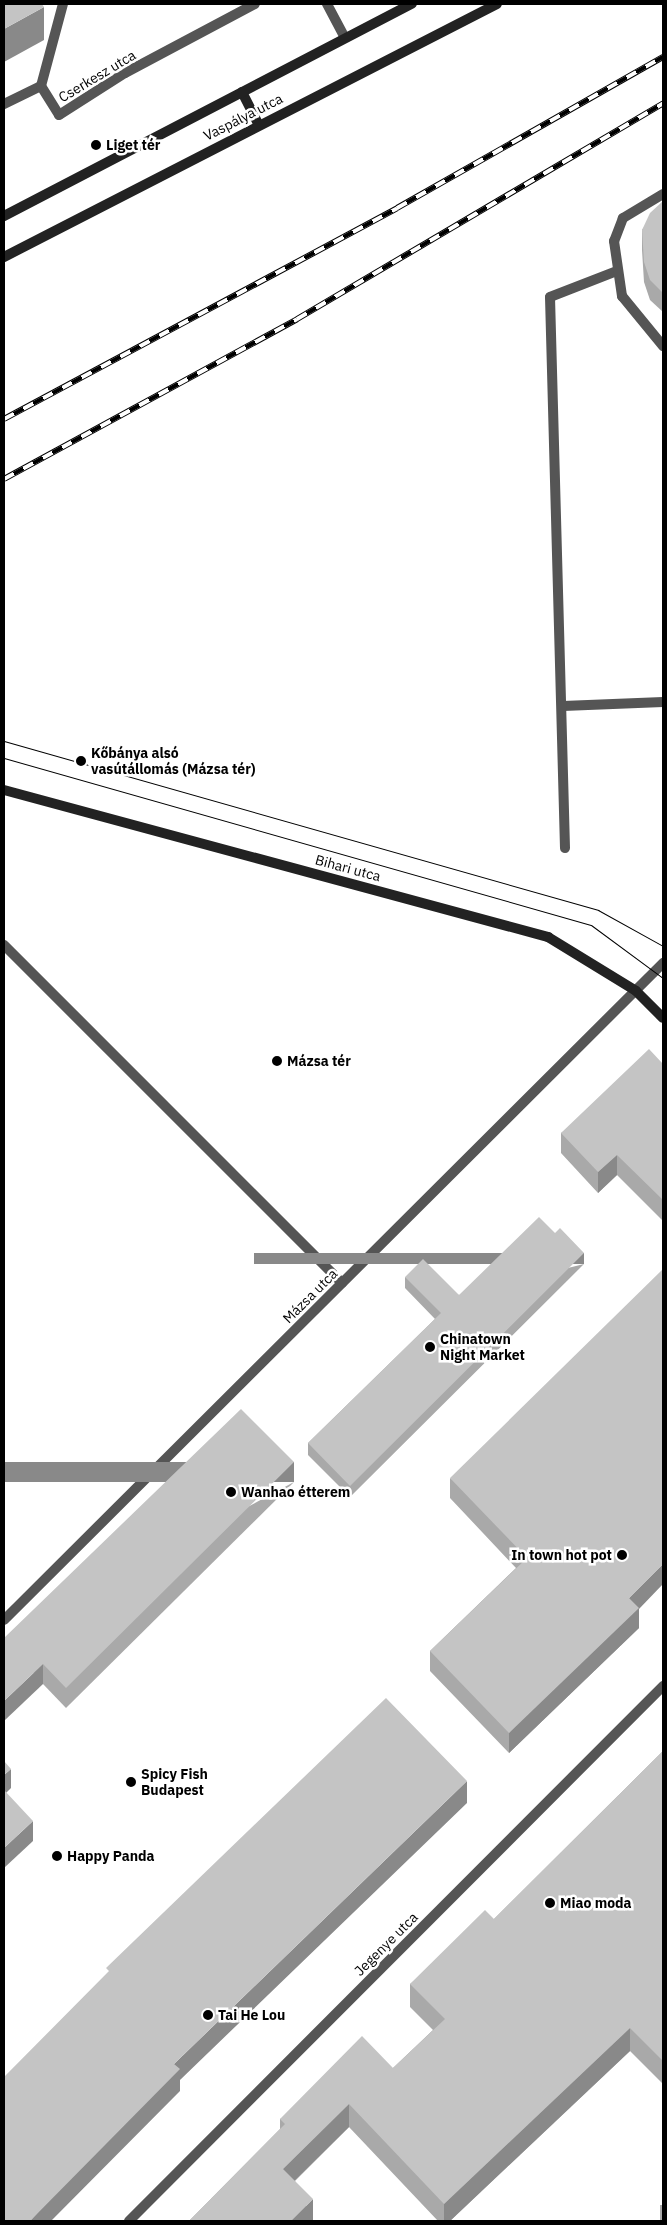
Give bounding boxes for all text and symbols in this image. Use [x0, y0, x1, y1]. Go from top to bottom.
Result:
street label: Cserkesz utca [55, 46, 139, 106]
street label: Vaspálya utca [201, 90, 285, 144]
place label: Liget tér [106, 137, 160, 153]
marker: Liget tér [90, 139, 102, 151]
place label: Kőbánya alsó vasútállomás (Mázsa tér) [91, 745, 256, 778]
marker: Kőbánya alsó vasútállomás (Mázsa tér) [75, 755, 87, 767]
street label: Bihari utca [313, 851, 383, 885]
place label: Mázsa tér [287, 1053, 351, 1069]
marker: Mázsa tér [271, 1055, 283, 1067]
street label: Mázsa utca [279, 1265, 341, 1327]
place label: Chinatown Night Market [440, 1331, 525, 1364]
marker: Chinatown Night Market [424, 1341, 436, 1353]
place label: Wanhao étterem [241, 1484, 350, 1500]
marker: Wanhao étterem [225, 1486, 237, 1498]
place label: In town hot pot [511, 1547, 612, 1563]
marker: In town hot pot [616, 1549, 628, 1561]
place label: Spicy Fish Budapest [141, 1766, 208, 1798]
marker: Spicy Fish Budapest [125, 1776, 137, 1788]
place label: Happy Panda [67, 1848, 155, 1864]
marker: Happy Panda [51, 1850, 63, 1862]
place label: Miao moda [560, 1895, 632, 1911]
marker: Miao moda [544, 1897, 556, 1909]
street label: Jegenye utca [351, 1909, 421, 1979]
place label: Tai He Lou [218, 2007, 285, 2023]
marker: Tai He Lou [202, 2009, 214, 2021]

